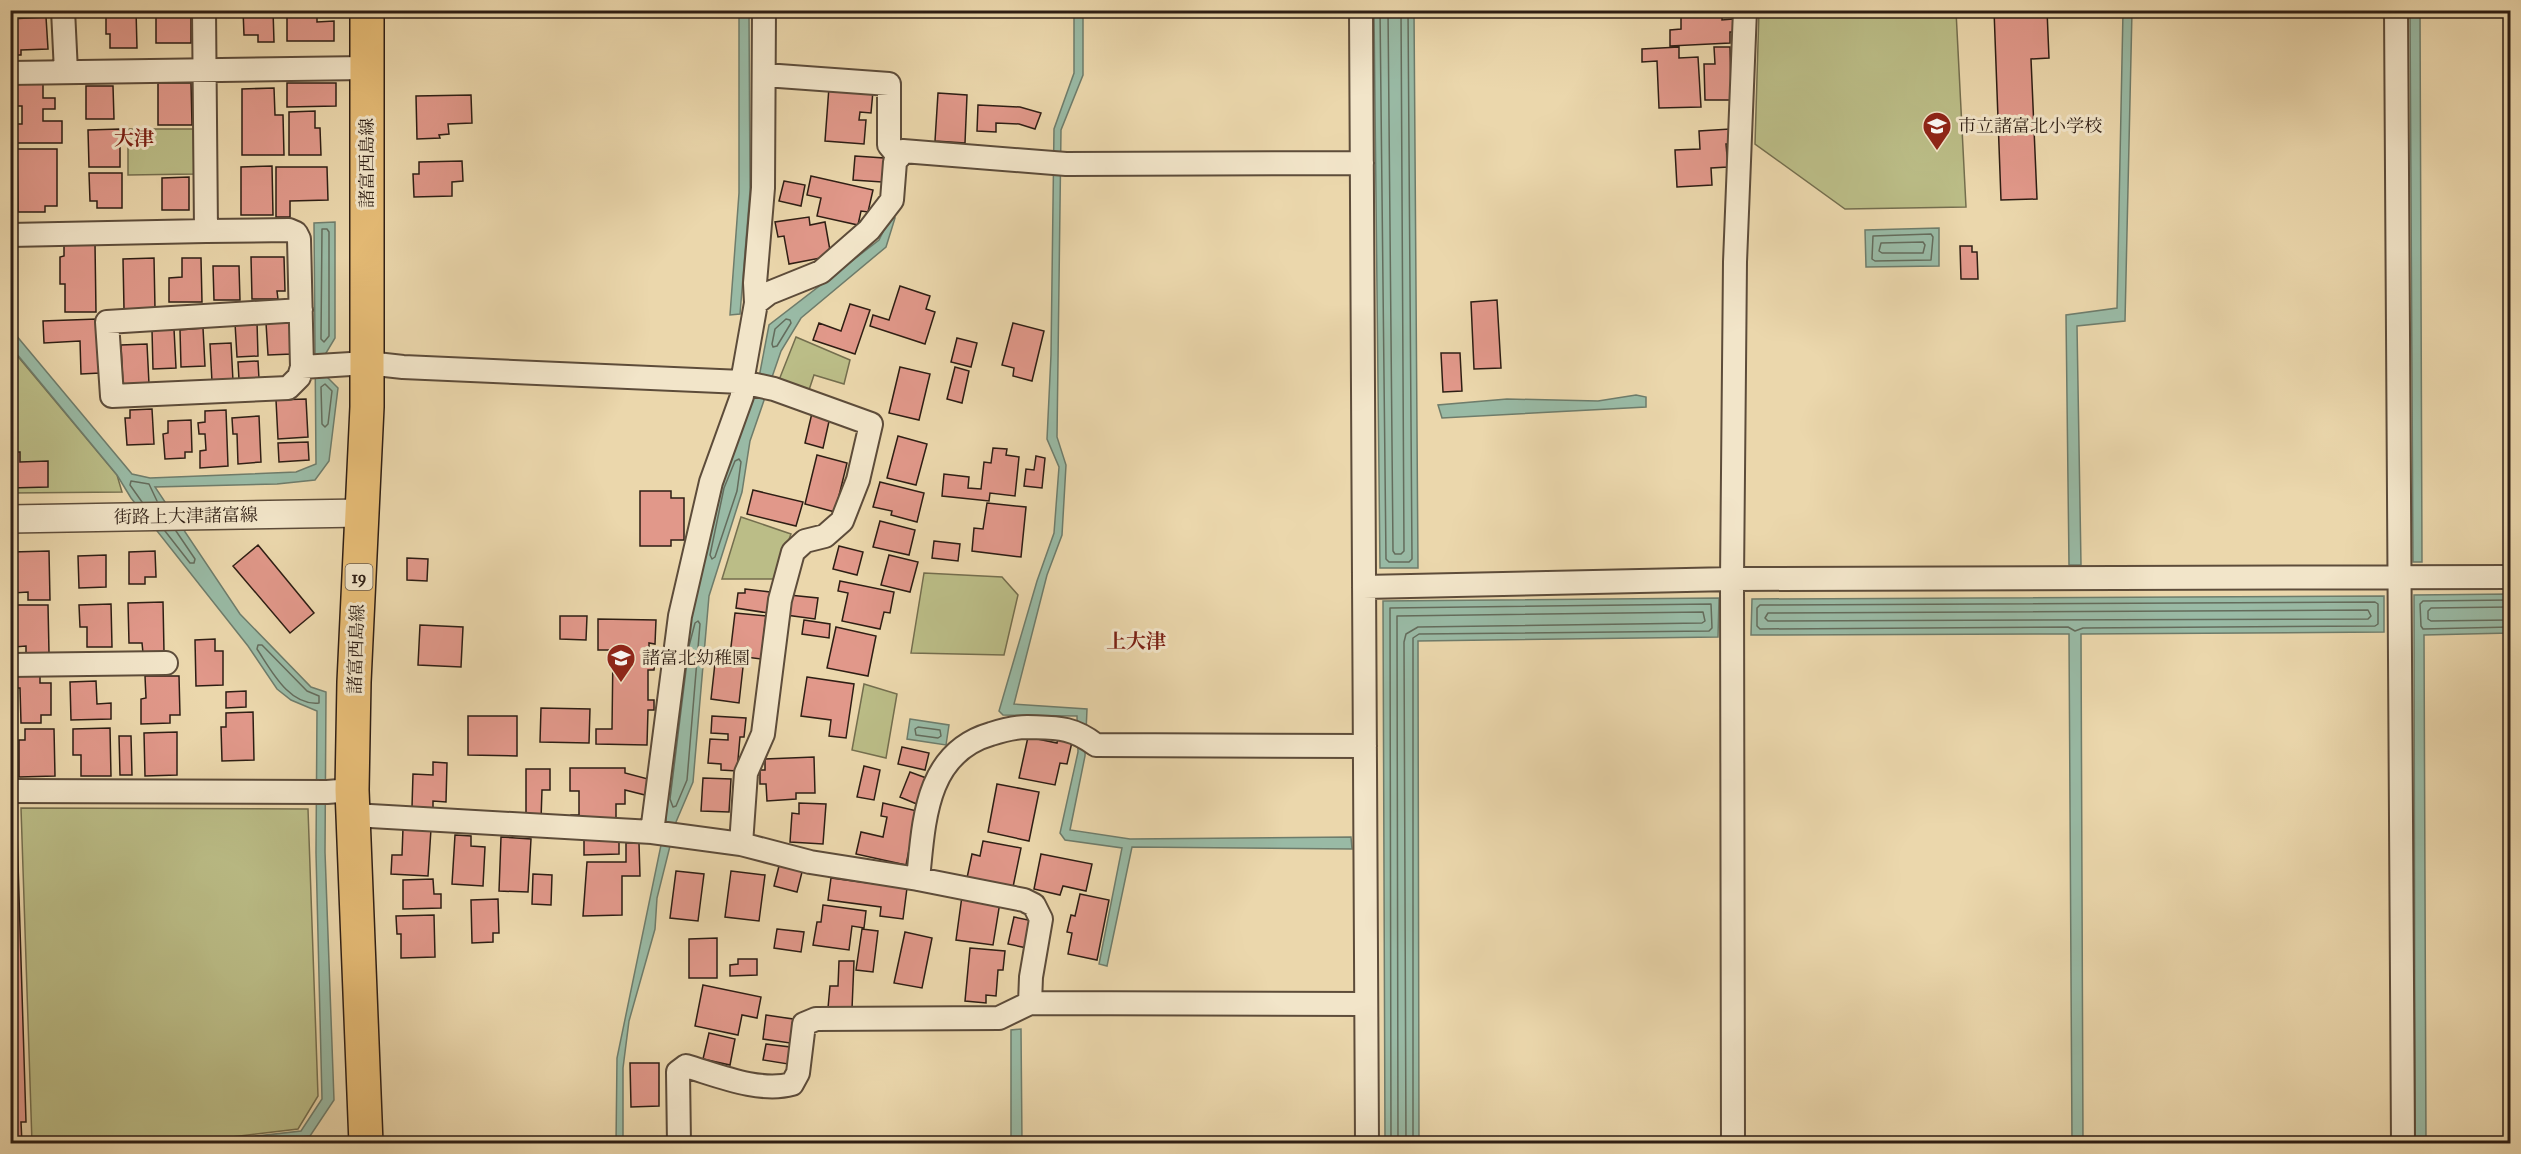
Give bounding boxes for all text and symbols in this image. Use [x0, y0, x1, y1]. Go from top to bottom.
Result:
school or university icon: 市立諸富北小学校 [1921, 110, 1953, 152]
place label: 市立諸富北小学校 [1958, 115, 2102, 137]
street label: 諸富西島線 [356, 118, 378, 208]
district label: 大津 [114, 126, 154, 150]
street label: 街路上大津諸富線 [114, 504, 258, 528]
road number: 19 [346, 564, 372, 590]
street label: 諸富西島線 [343, 604, 369, 694]
district label: 上大津 [1106, 629, 1166, 653]
school or university icon: 諸富北幼稚園 [605, 642, 637, 684]
place label: 諸富北幼稚園 [642, 647, 750, 669]

